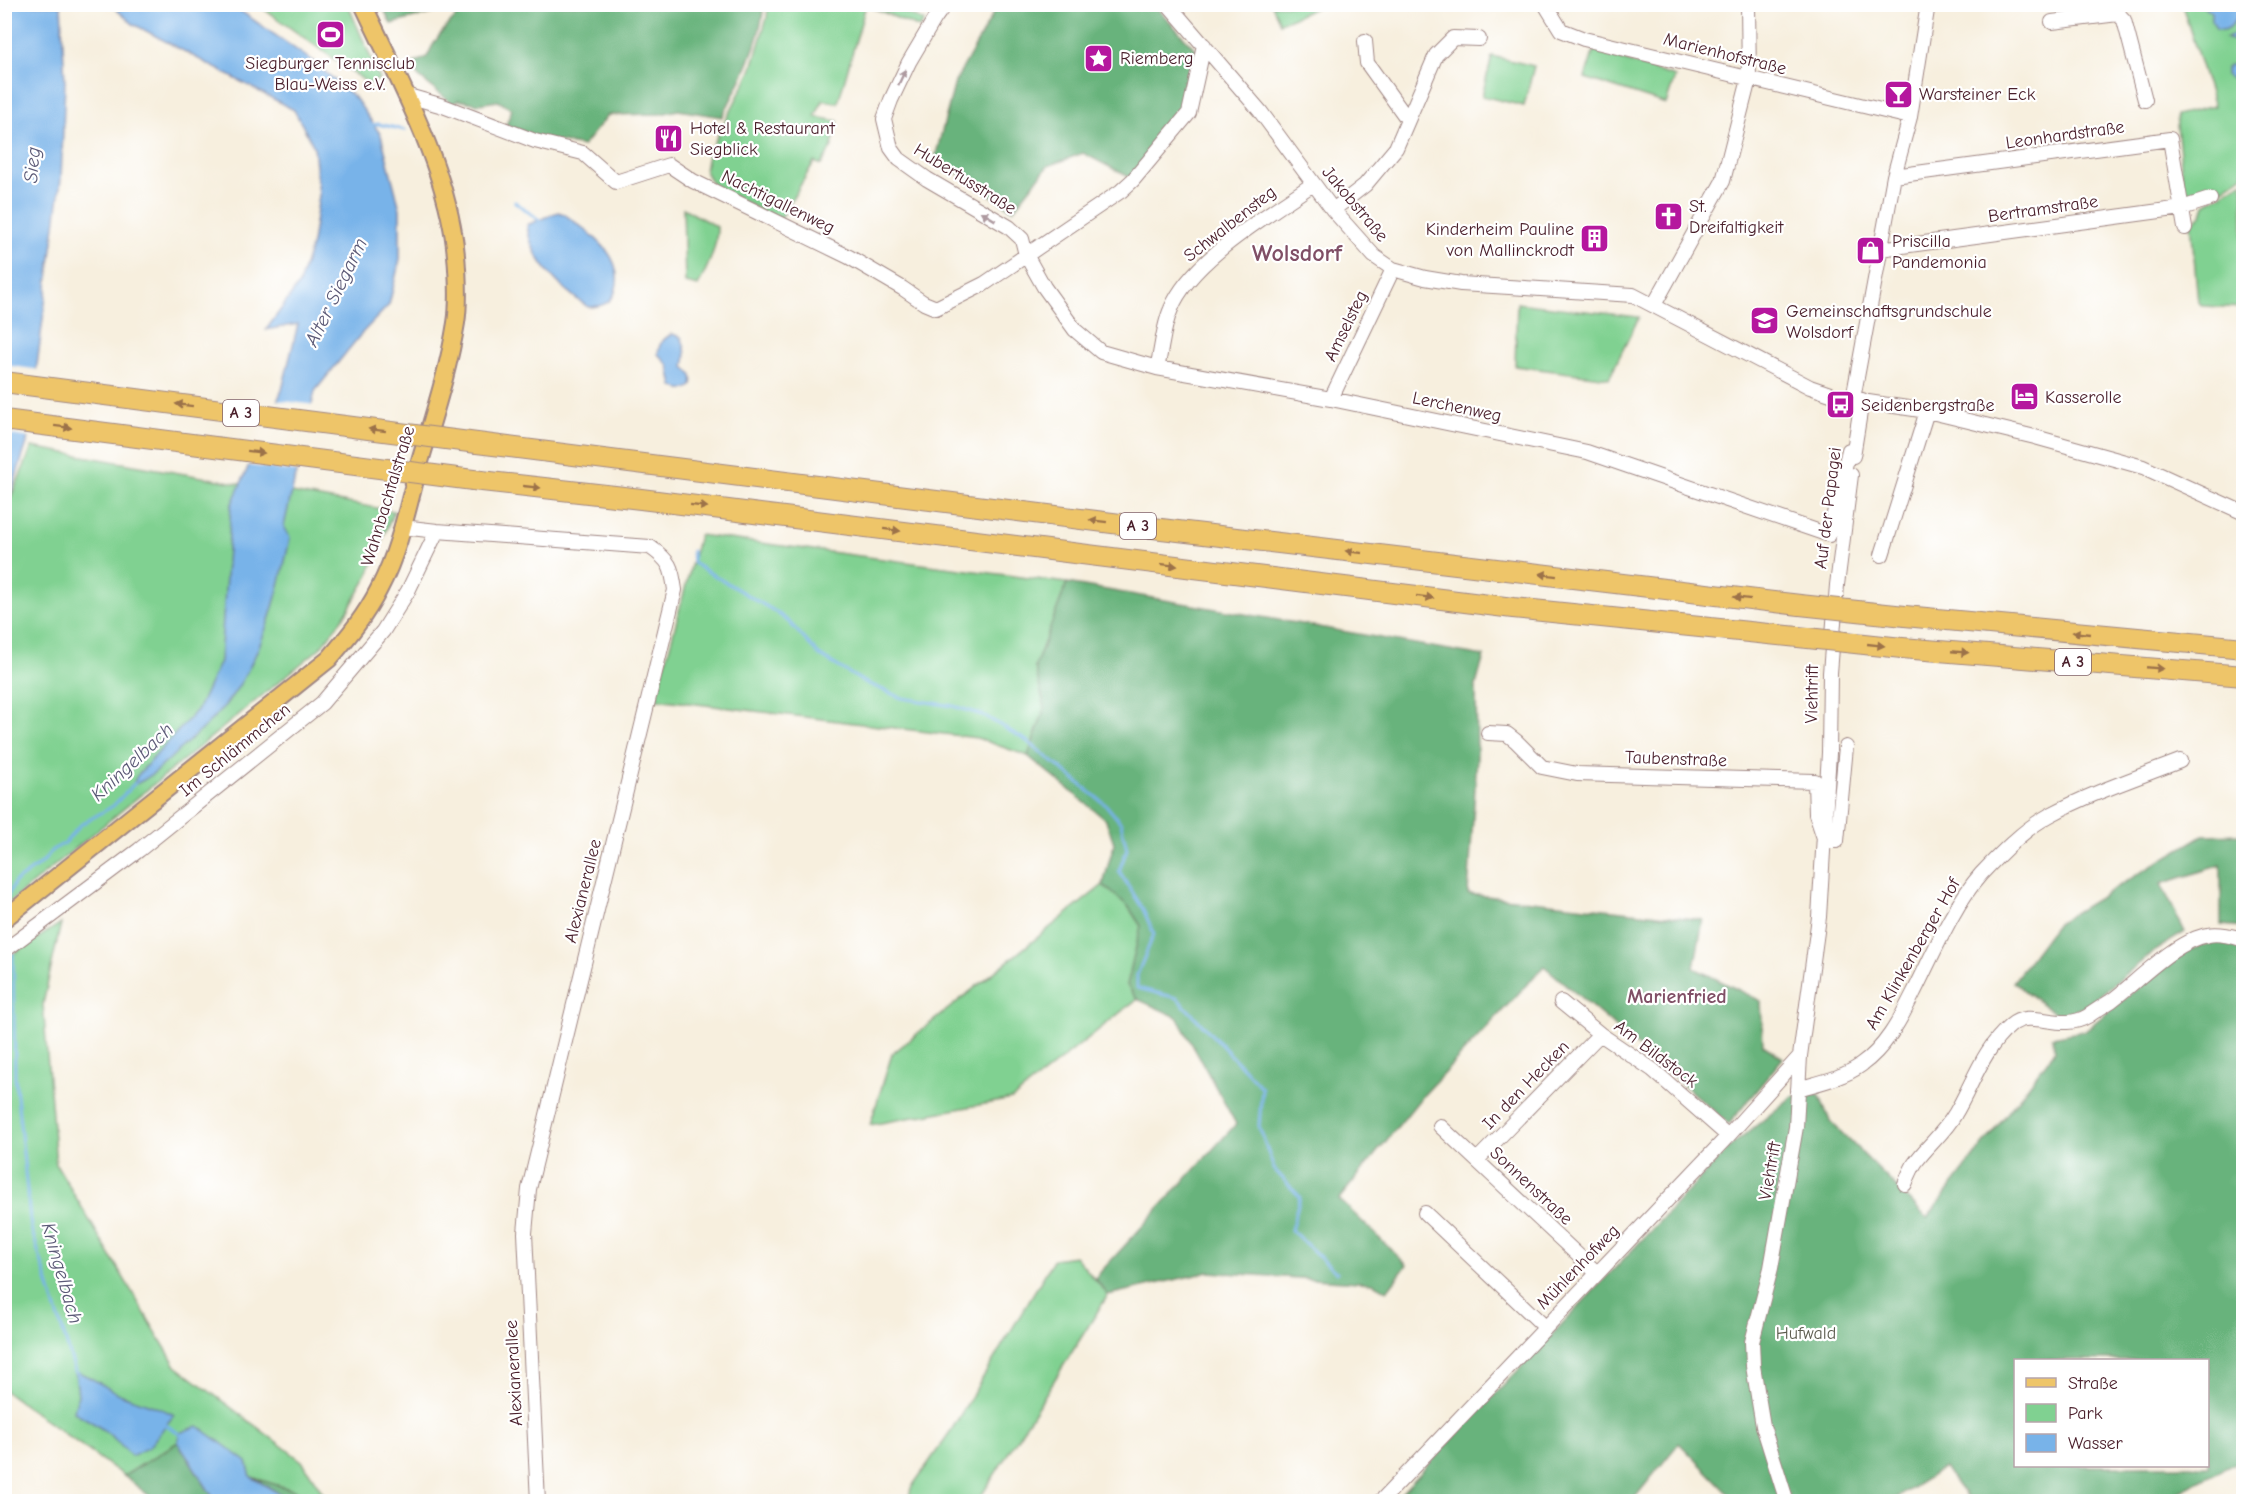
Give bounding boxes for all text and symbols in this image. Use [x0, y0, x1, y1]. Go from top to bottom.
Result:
sports icon: Siegburger Tennisclub Blau-Weiss e.V. [314, 18, 346, 50]
street label: Marienhofstraße [1661, 29, 1789, 79]
place icon: Riemberg [1083, 42, 1115, 74]
place label: Riemberg [1120, 48, 1194, 69]
place label: Siegburger Tennisclub Blau-Weiss e.V. [245, 53, 415, 95]
one-way arrow [897, 68, 906, 85]
bar icon: Warsteiner Eck [1882, 78, 1914, 110]
place label: Warsteiner Eck [1919, 84, 2036, 105]
street label: Leonhardstraße [2004, 116, 2126, 154]
place label: Hotel & Restaurant Siegblick [690, 118, 836, 160]
restaurant icon: Hotel & Restaurant Siegblick [653, 122, 685, 154]
street label: Hubertusstraße [910, 139, 1020, 219]
water label: Sieg [19, 146, 45, 184]
street label: Jakobstraße [1317, 162, 1393, 246]
street label: Nachtigallenweg [718, 166, 838, 238]
street label: Schwalbensteg [1180, 181, 1280, 267]
street label: Bertramstraße [1987, 191, 2099, 227]
place label: St. Dreifaltigkeit [1689, 196, 1784, 238]
church icon: St. Dreifaltigkeit [1652, 200, 1684, 232]
one-way arrow [980, 210, 996, 221]
place label: Kinderheim Pauline von Mallinckrodt [1426, 219, 1575, 261]
building icon: Kinderheim Pauline von Mallinckrodt [1579, 223, 1611, 255]
place label: Priscilla Pandemonia [1892, 231, 1987, 273]
water label: Alter Siegarm [299, 234, 372, 351]
shop icon: Priscilla Pandemonia [1855, 235, 1887, 267]
district label: Wolsdorf [1252, 239, 1343, 267]
street label: Amselsteg [1320, 287, 1372, 365]
place label: Gemeinschaftsgrundschule Wolsdorf [1786, 301, 1992, 343]
school or university icon: Gemeinschaftsgrundschule Wolsdorf [1749, 305, 1781, 337]
hotel icon: Kasserolle [2008, 381, 2040, 413]
street label: Lerchenweg [1410, 387, 1504, 427]
place label: Kasserolle [2045, 387, 2122, 408]
bus stop icon: Seidenbergstraße [1824, 389, 1856, 421]
place label: Seidenbergstraße [1861, 395, 1995, 416]
road number: A 3 [223, 400, 259, 426]
one-way arrow [174, 401, 193, 410]
one-way arrow [53, 423, 72, 432]
street label: Wahnbachtalstraße [357, 423, 419, 569]
one-way arrow [367, 426, 386, 435]
street label: Auf der Papagei [1810, 446, 1846, 570]
one-way arrow [246, 448, 265, 457]
one-way arrow [522, 482, 541, 492]
one-way arrow [690, 501, 709, 511]
road number: A 3 [1120, 513, 1156, 539]
one-way arrow [1089, 517, 1108, 526]
one-way arrow [883, 525, 902, 535]
one-way arrow [1345, 547, 1364, 557]
one-way arrow [1160, 560, 1179, 569]
one-way arrow [1538, 570, 1557, 580]
one-way arrow [1416, 592, 1435, 601]
one-way arrow [1732, 593, 1751, 603]
one-way arrow [2071, 628, 2090, 638]
one-way arrow [1866, 640, 1885, 650]
one-way arrow [1951, 647, 1970, 657]
road number: A 3 [2055, 649, 2091, 675]
street label: Viehtrift [1801, 663, 1823, 724]
one-way arrow [2145, 664, 2164, 673]
street label: Im Schlämmchen [175, 699, 295, 801]
water label: Kningelbach [86, 718, 178, 806]
street label: Taubenstraße [1625, 747, 1727, 771]
street label: Alexianerallee [560, 837, 606, 945]
street label: Am Klinkenberger Hof [1861, 874, 1965, 1033]
district label: Marienfried [1627, 985, 1727, 1008]
street label: Am Bildstock [1610, 1016, 1702, 1092]
street label: In den Hecken [1478, 1036, 1574, 1134]
street label: Viehtrift [1755, 1139, 1786, 1202]
street label: Sonnenstraße [1485, 1142, 1577, 1230]
water label: Kningelbach [37, 1220, 87, 1326]
street label: Mühlenhofweg [1532, 1220, 1624, 1314]
street label: Alexianerallee [501, 1319, 527, 1427]
park label: Hufwald [1776, 1323, 1836, 1344]
legend [2014, 1359, 2209, 1467]
text: Straße [2068, 1373, 2118, 1394]
text: Park [2068, 1403, 2103, 1424]
text: Wasser [2068, 1433, 2124, 1454]

